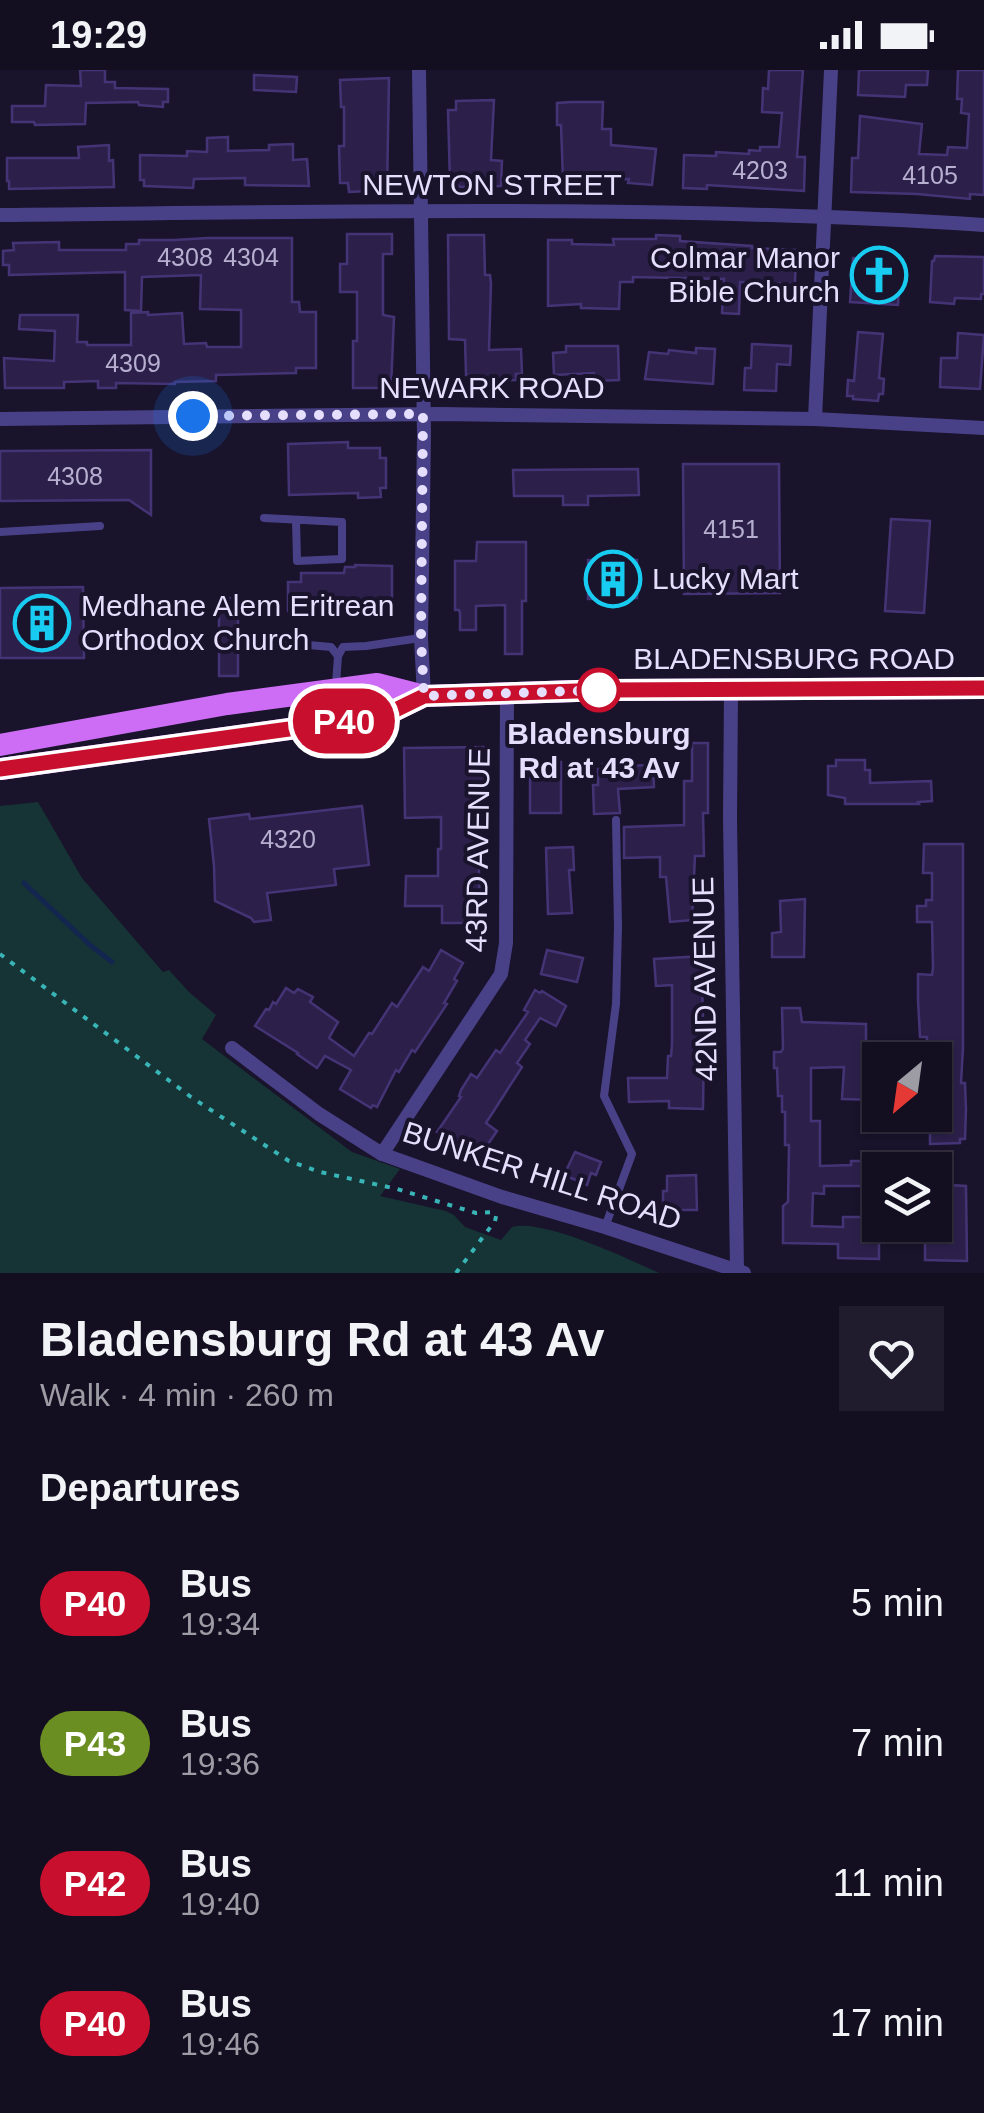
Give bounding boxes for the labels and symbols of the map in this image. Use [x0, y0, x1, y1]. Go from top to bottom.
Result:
house number: 4203 [732, 156, 788, 184]
house number: 4105 [902, 161, 958, 189]
street label: NEWTON STREET [362, 168, 622, 201]
place label: Colmar Manor Bible Church [650, 241, 840, 308]
house number: 4308 [157, 243, 213, 271]
house number: 4304 [223, 243, 279, 271]
church icon: Colmar Manor Bible Church [849, 245, 909, 305]
house number: 4309 [105, 349, 161, 377]
street label: NEWARK ROAD [379, 371, 605, 404]
your location [168, 391, 218, 441]
house number: 4308 [47, 462, 103, 490]
house number: 4151 [703, 515, 759, 543]
building icon: Lucky Mart [583, 549, 643, 609]
place label: Lucky Mart [652, 562, 799, 595]
place label: Medhane Alem Eritrean Orthodox Church [81, 589, 395, 656]
building icon: Medhane Alem Eritrean Orthodox Church [12, 593, 72, 653]
street label: BLADENSBURG ROAD [633, 642, 955, 675]
marker: Bladensburg Rd at 43 Av [578, 669, 620, 711]
line badge: P40 [286, 688, 402, 754]
place label: Bladensburg Rd at 43 Av [507, 717, 691, 784]
street label: 43RD AVENUE [459, 747, 496, 953]
house number: 4320 [260, 825, 316, 853]
street label: 42ND AVENUE [686, 876, 723, 1082]
north arrow [862, 1042, 952, 1132]
street label: BUNKER HILL ROAD [399, 1115, 685, 1236]

